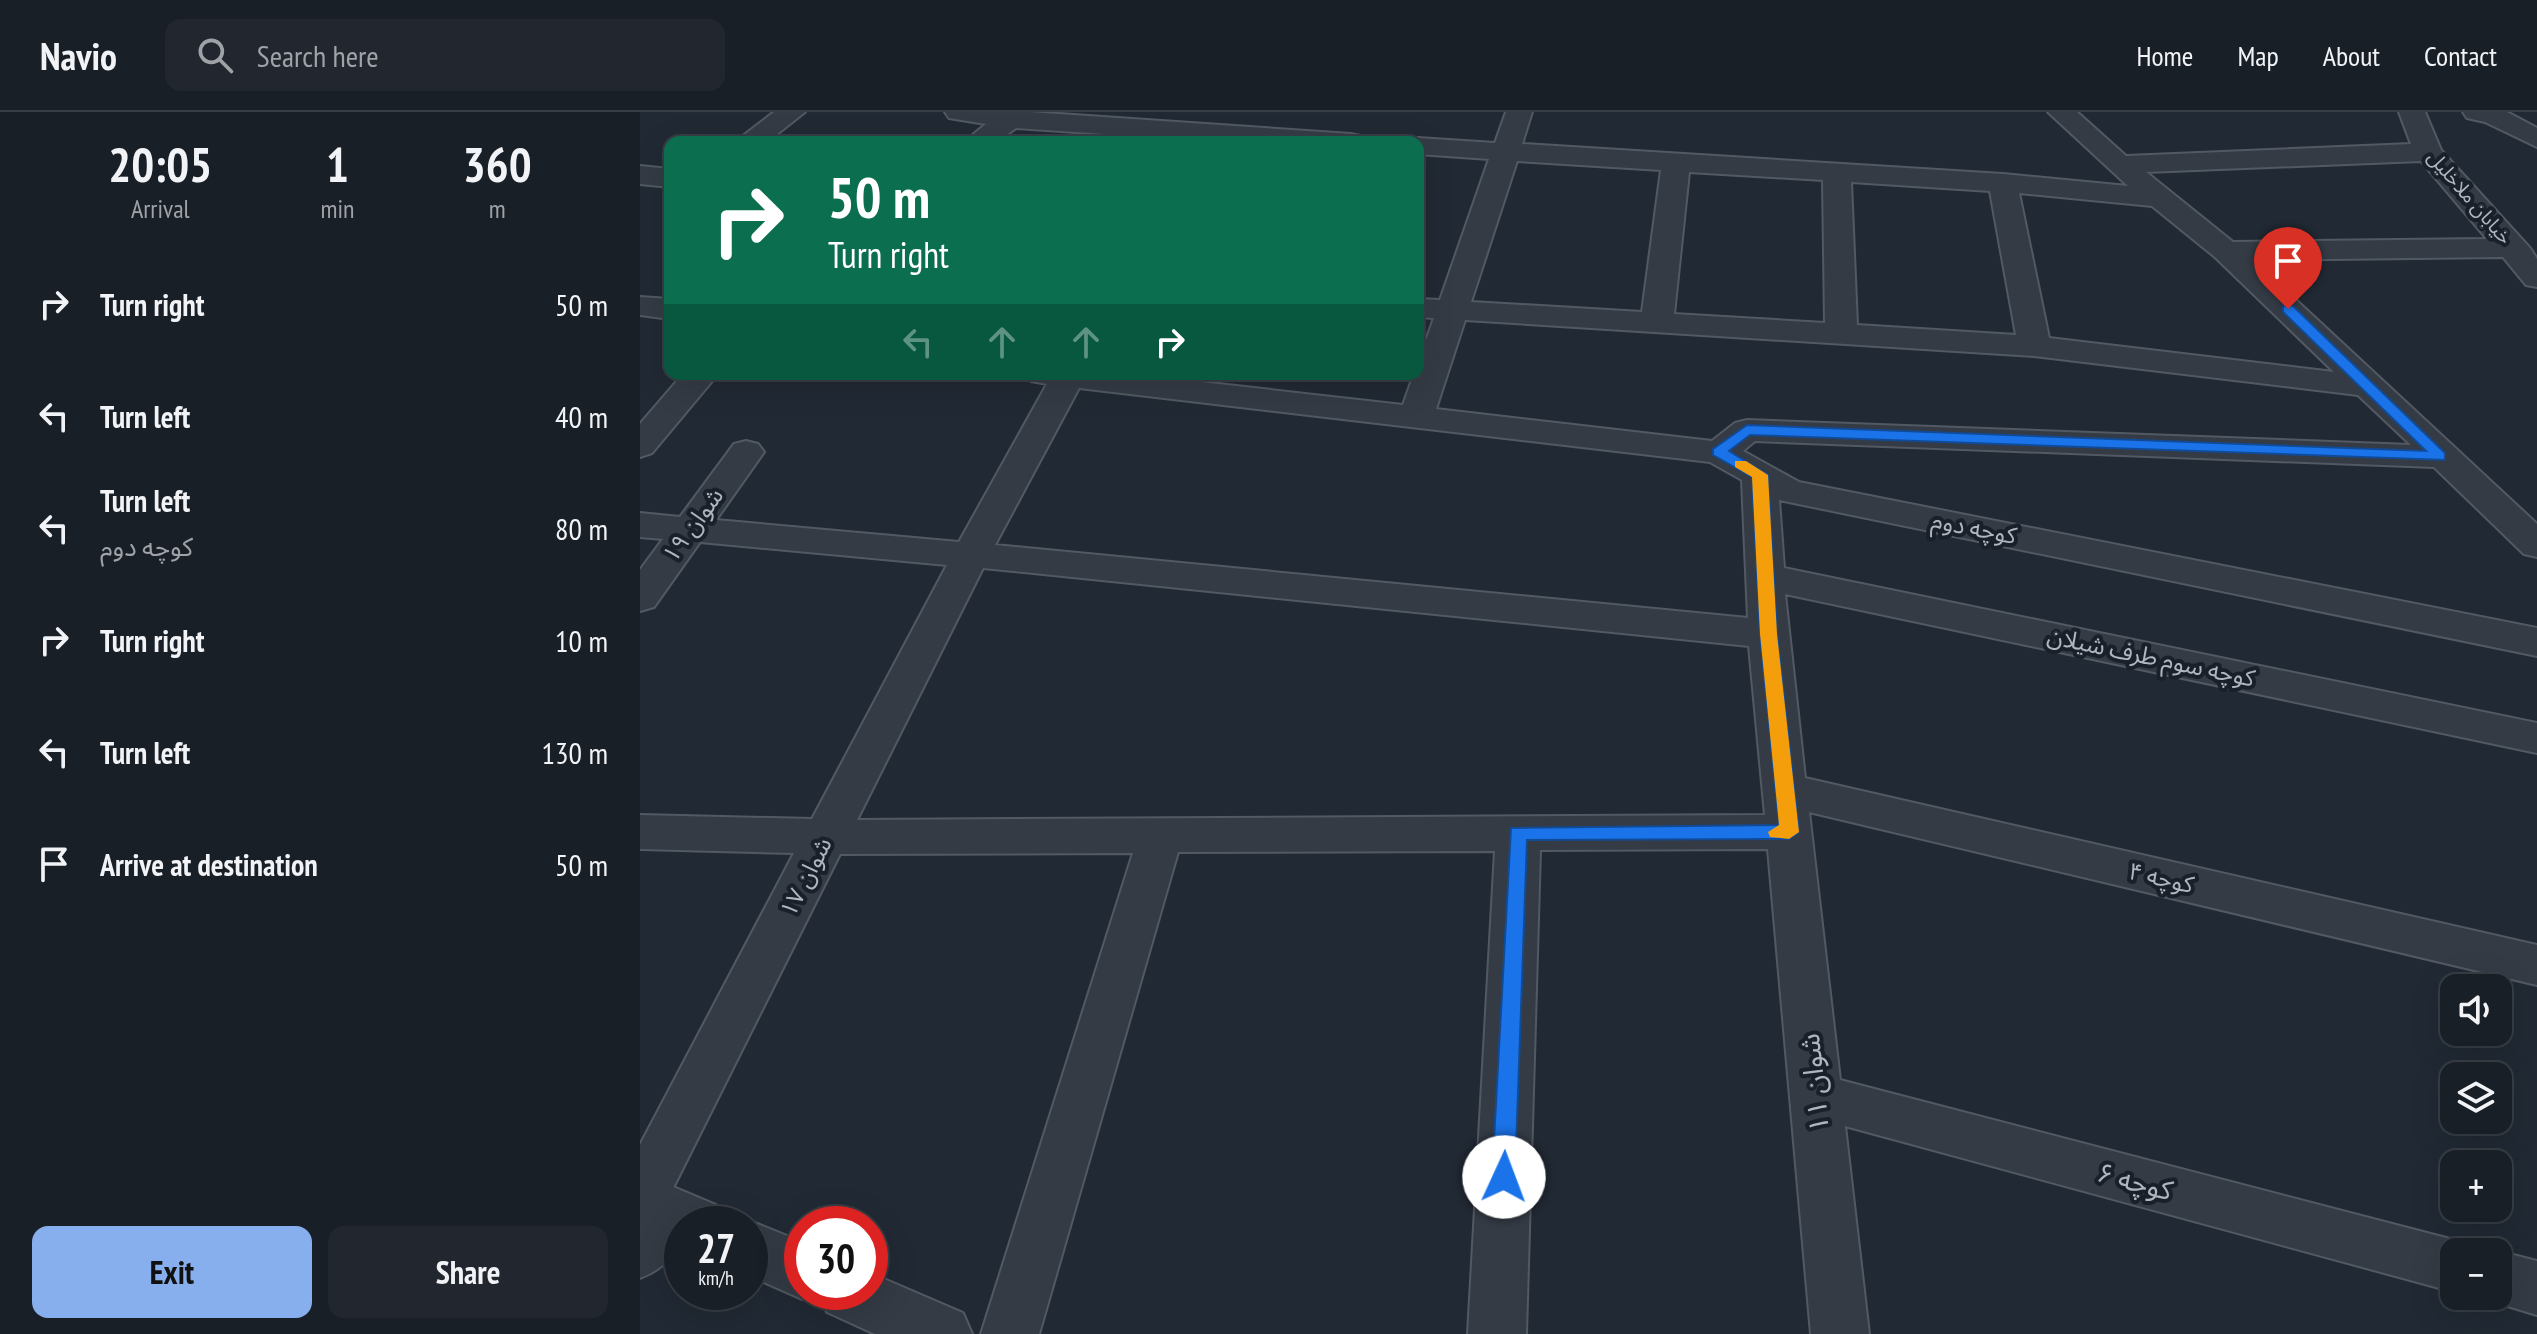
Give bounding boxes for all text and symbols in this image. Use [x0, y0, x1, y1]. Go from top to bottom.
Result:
search box [165, 19, 725, 91]
text: Navio [40, 31, 117, 80]
icon: search [193, 33, 237, 77]
text: Search here [257, 36, 379, 75]
text: Home [2137, 37, 2193, 74]
text: Map [2237, 37, 2279, 74]
text: About [2323, 37, 2380, 74]
text: Contact [2424, 37, 2497, 74]
text: 20:05 [108, 133, 212, 195]
text: 1 [326, 133, 349, 195]
text: 360 [463, 133, 532, 195]
street label: خیابان ملاخلیل [2422, 144, 2518, 250]
text: 50 m [828, 161, 930, 233]
icon: right [696, 168, 800, 272]
text: Arrival [131, 192, 190, 225]
text: min [320, 192, 354, 225]
text: m [489, 192, 506, 225]
pin [2254, 227, 2322, 309]
text: Turn right [828, 231, 949, 278]
icon: arrive [2266, 239, 2310, 283]
icon: right [32, 282, 76, 326]
text: Turn right [100, 285, 204, 324]
text: 50 m [555, 285, 608, 324]
icon: left [896, 320, 940, 364]
icon: ahead [980, 320, 1024, 364]
icon: ahead [1064, 320, 1108, 364]
icon: right [1148, 320, 1192, 364]
icon: left [32, 394, 76, 438]
text: Turn left [100, 397, 190, 436]
text: 40 m [555, 397, 608, 436]
text: Turn left [100, 481, 190, 520]
street label: شوان ۱۹ [655, 481, 730, 568]
street label: کوچه دوم [1928, 504, 2020, 554]
icon: left [32, 506, 76, 550]
text: 80 m [555, 509, 608, 548]
text: کوچه دوم [100, 530, 193, 563]
icon: right [32, 618, 76, 662]
street label: کوچه سوم طرف شیلان [2044, 619, 2259, 697]
text: Turn right [100, 621, 204, 660]
text: 10 m [555, 621, 608, 660]
icon: left [32, 730, 76, 774]
text: Turn left [100, 733, 190, 772]
text: 130 m [542, 733, 608, 772]
street label: شوان ۱۷ [772, 832, 839, 922]
icon: arrive [32, 842, 76, 886]
text: Arrive at destination [100, 845, 318, 884]
text: 50 m [555, 845, 608, 884]
street label: کوچه ۴ [2126, 855, 2198, 900]
map controls [2440, 974, 2512, 1310]
button: sound [2440, 974, 2512, 1046]
street label: شوان ۱۱ [1790, 1032, 1837, 1134]
button: layers [2440, 1062, 2512, 1134]
position arrow [1462, 1135, 1546, 1219]
button: + [2440, 1150, 2512, 1222]
street label: کوچه ۶ [2093, 1153, 2177, 1209]
speed limit sign: 30 [784, 1206, 888, 1310]
text: 27 [697, 1222, 735, 1274]
button: Exit [32, 1226, 312, 1318]
button: Share [328, 1226, 608, 1318]
button: − [2440, 1238, 2512, 1310]
text: km/h [698, 1265, 734, 1291]

